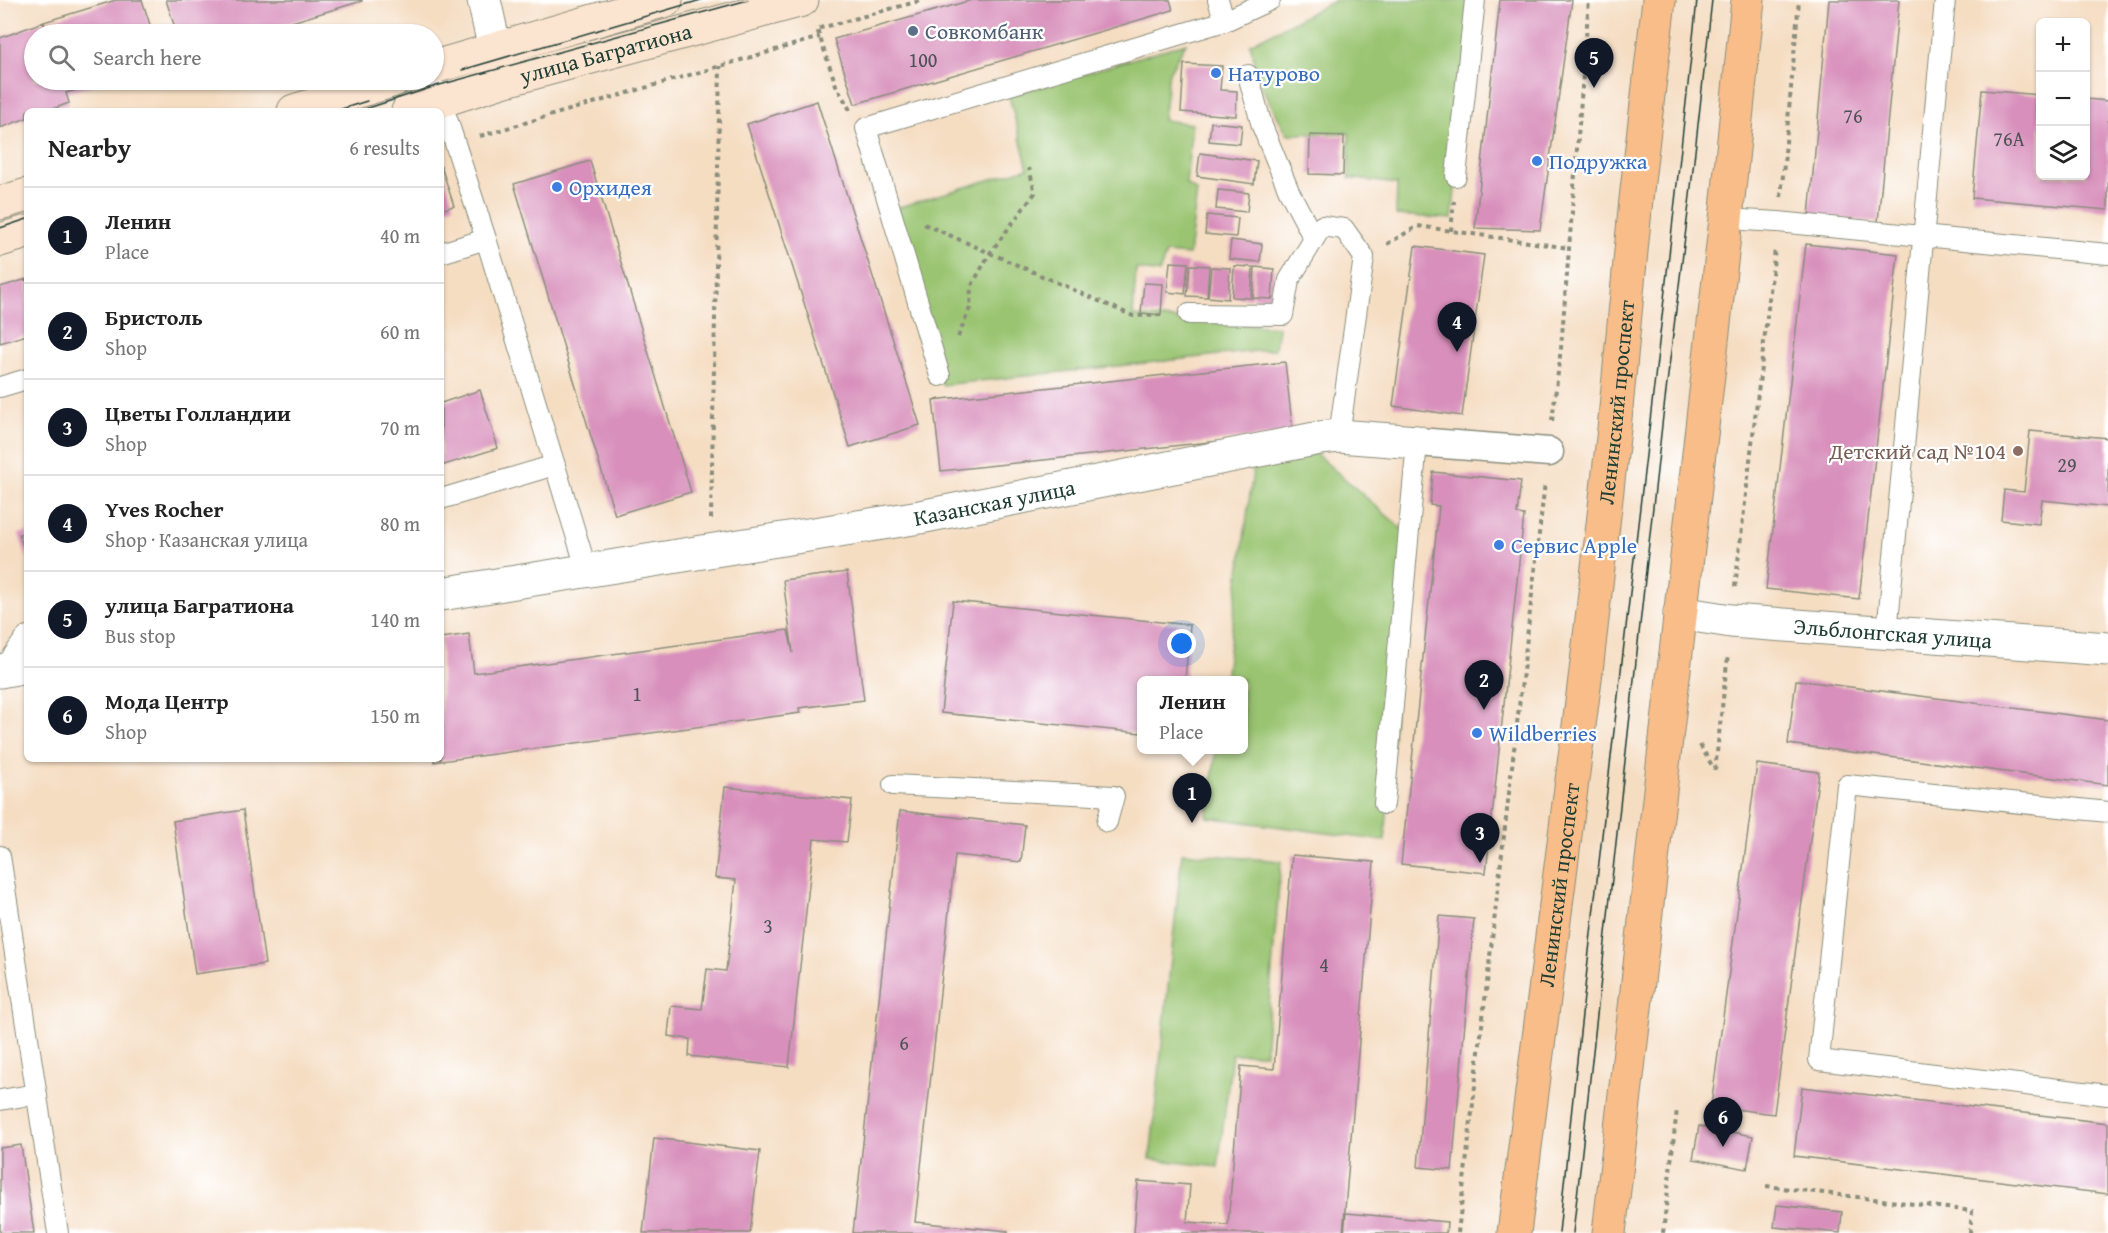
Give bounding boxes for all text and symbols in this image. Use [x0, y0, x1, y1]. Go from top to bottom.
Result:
street label: улица Багратиона [515, 14, 696, 92]
place label: Совкомбанк [925, 15, 1044, 47]
map controls [2036, 18, 2090, 180]
button: + [2036, 18, 2090, 72]
search box [24, 24, 444, 90]
marker: Совкомбанк [906, 24, 920, 38]
pin: 5 [1574, 38, 1614, 88]
icon: search [45, 41, 78, 74]
text: Search here [93, 41, 202, 73]
house number: 100 [909, 45, 937, 74]
place label: Натурово [1228, 57, 1320, 89]
marker: Натурово [1209, 66, 1223, 80]
button: − [2036, 72, 2090, 126]
house number: 76 [1843, 101, 1863, 130]
house number: 76А [1993, 124, 2025, 153]
button: layers [2036, 126, 2090, 180]
text: Nearby [48, 128, 131, 167]
text: 6 results [349, 133, 420, 162]
place label: Подружка [1549, 145, 1648, 177]
marker: Подружка [1530, 154, 1544, 168]
place label: Орхидея [569, 171, 652, 203]
marker: Орхидея [550, 180, 564, 194]
text: Ленин [105, 205, 171, 237]
text: 1 [62, 221, 73, 250]
text: 40 m [380, 221, 420, 250]
text: Place [105, 237, 149, 266]
street label: Ленинский проспект [1589, 298, 1642, 506]
text: Бристоль [105, 301, 203, 333]
pin: 4 [1438, 302, 1476, 352]
text: 2 [62, 317, 73, 346]
text: 60 m [380, 317, 420, 346]
text: Shop [105, 333, 147, 362]
text: Цветы Голландии [105, 397, 291, 429]
text: 3 [62, 413, 73, 442]
text: 70 m [380, 413, 420, 442]
text: Shop [105, 429, 147, 458]
place label: Детский сад №104 [1828, 435, 2006, 467]
marker: Детский сад №104 [2011, 444, 2025, 458]
house number: 29 [2057, 450, 2077, 479]
street label: Казанская улица [911, 471, 1078, 534]
text: Yves Rocher [105, 493, 224, 525]
text: 4 [62, 509, 73, 538]
text: 80 m [380, 509, 420, 538]
text: Shop · Казанская улица [105, 525, 308, 554]
place label: Сервис Apple [1511, 529, 1637, 561]
marker: Сервис Apple [1492, 538, 1506, 552]
text: улица Багратиона [105, 589, 294, 621]
text: 5 [62, 605, 73, 634]
text: 140 m [370, 605, 420, 634]
street label: Эльблонгская улица [1793, 610, 1994, 656]
text: Bus stop [105, 621, 176, 650]
your location [1167, 629, 1196, 658]
pin: 2 [1464, 660, 1504, 710]
popup [1137, 676, 1248, 754]
house number: 1 [632, 679, 642, 708]
text: Мода Центр [105, 685, 229, 717]
text: Ленин [1159, 685, 1226, 717]
text: 6 [62, 701, 73, 730]
text: 150 m [370, 701, 420, 730]
text: Shop [105, 717, 147, 746]
text: Place [1159, 717, 1203, 746]
place label: Wildberries [1489, 717, 1597, 749]
marker: Wildberries [1470, 726, 1484, 740]
pin: 1 [1172, 774, 1212, 823]
street label: Ленинский проспект [1530, 781, 1588, 989]
pin: 3 [1460, 814, 1500, 863]
house number: 3 [763, 911, 773, 940]
house number: 4 [1319, 950, 1329, 979]
house number: 6 [899, 1028, 909, 1057]
pin: 6 [1704, 1098, 1742, 1147]

